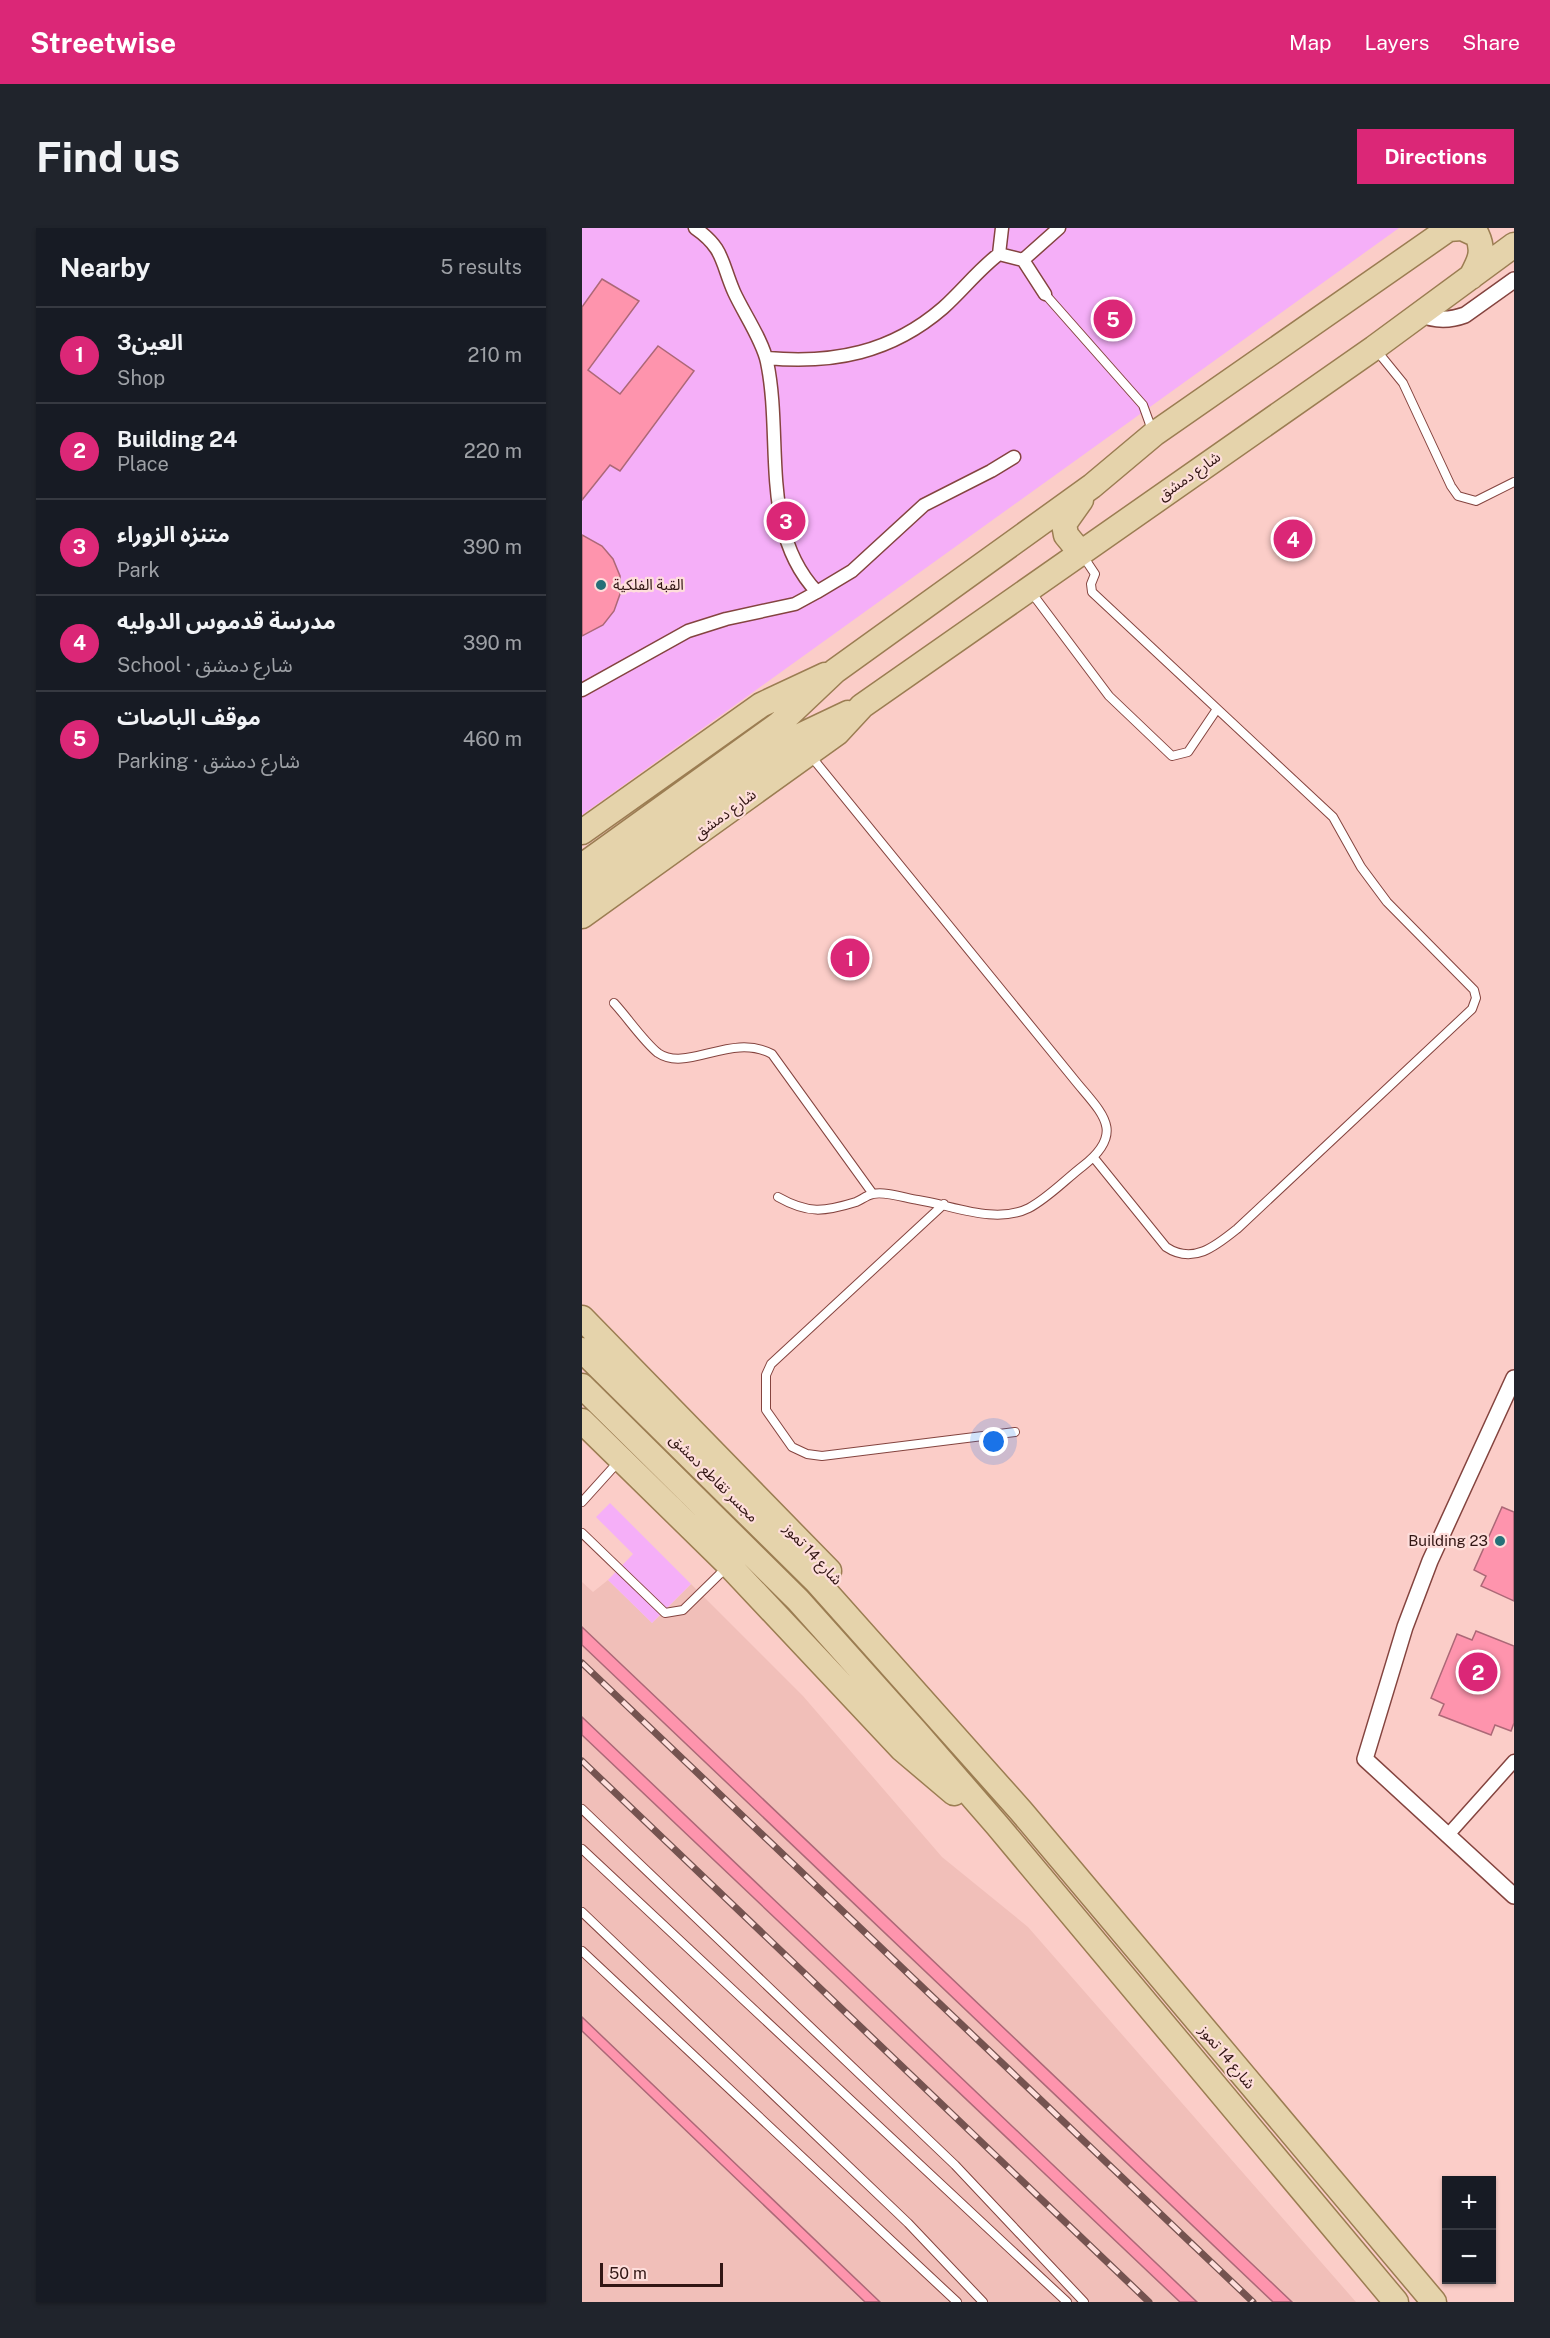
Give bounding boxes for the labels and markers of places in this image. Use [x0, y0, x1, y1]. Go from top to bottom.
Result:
pin: 5 [1094, 296, 1132, 341]
pin: 3 [766, 498, 806, 544]
pin: 4 [1274, 516, 1312, 562]
place label: القبة الفلكية [613, 576, 684, 593]
marker: القبة الفلكية [594, 578, 608, 592]
pin: 1 [830, 936, 870, 980]
place label: Building 23 [1408, 1532, 1488, 1549]
marker: Building 23 [1493, 1534, 1507, 1548]
pin: 2 [1458, 1650, 1498, 1694]

